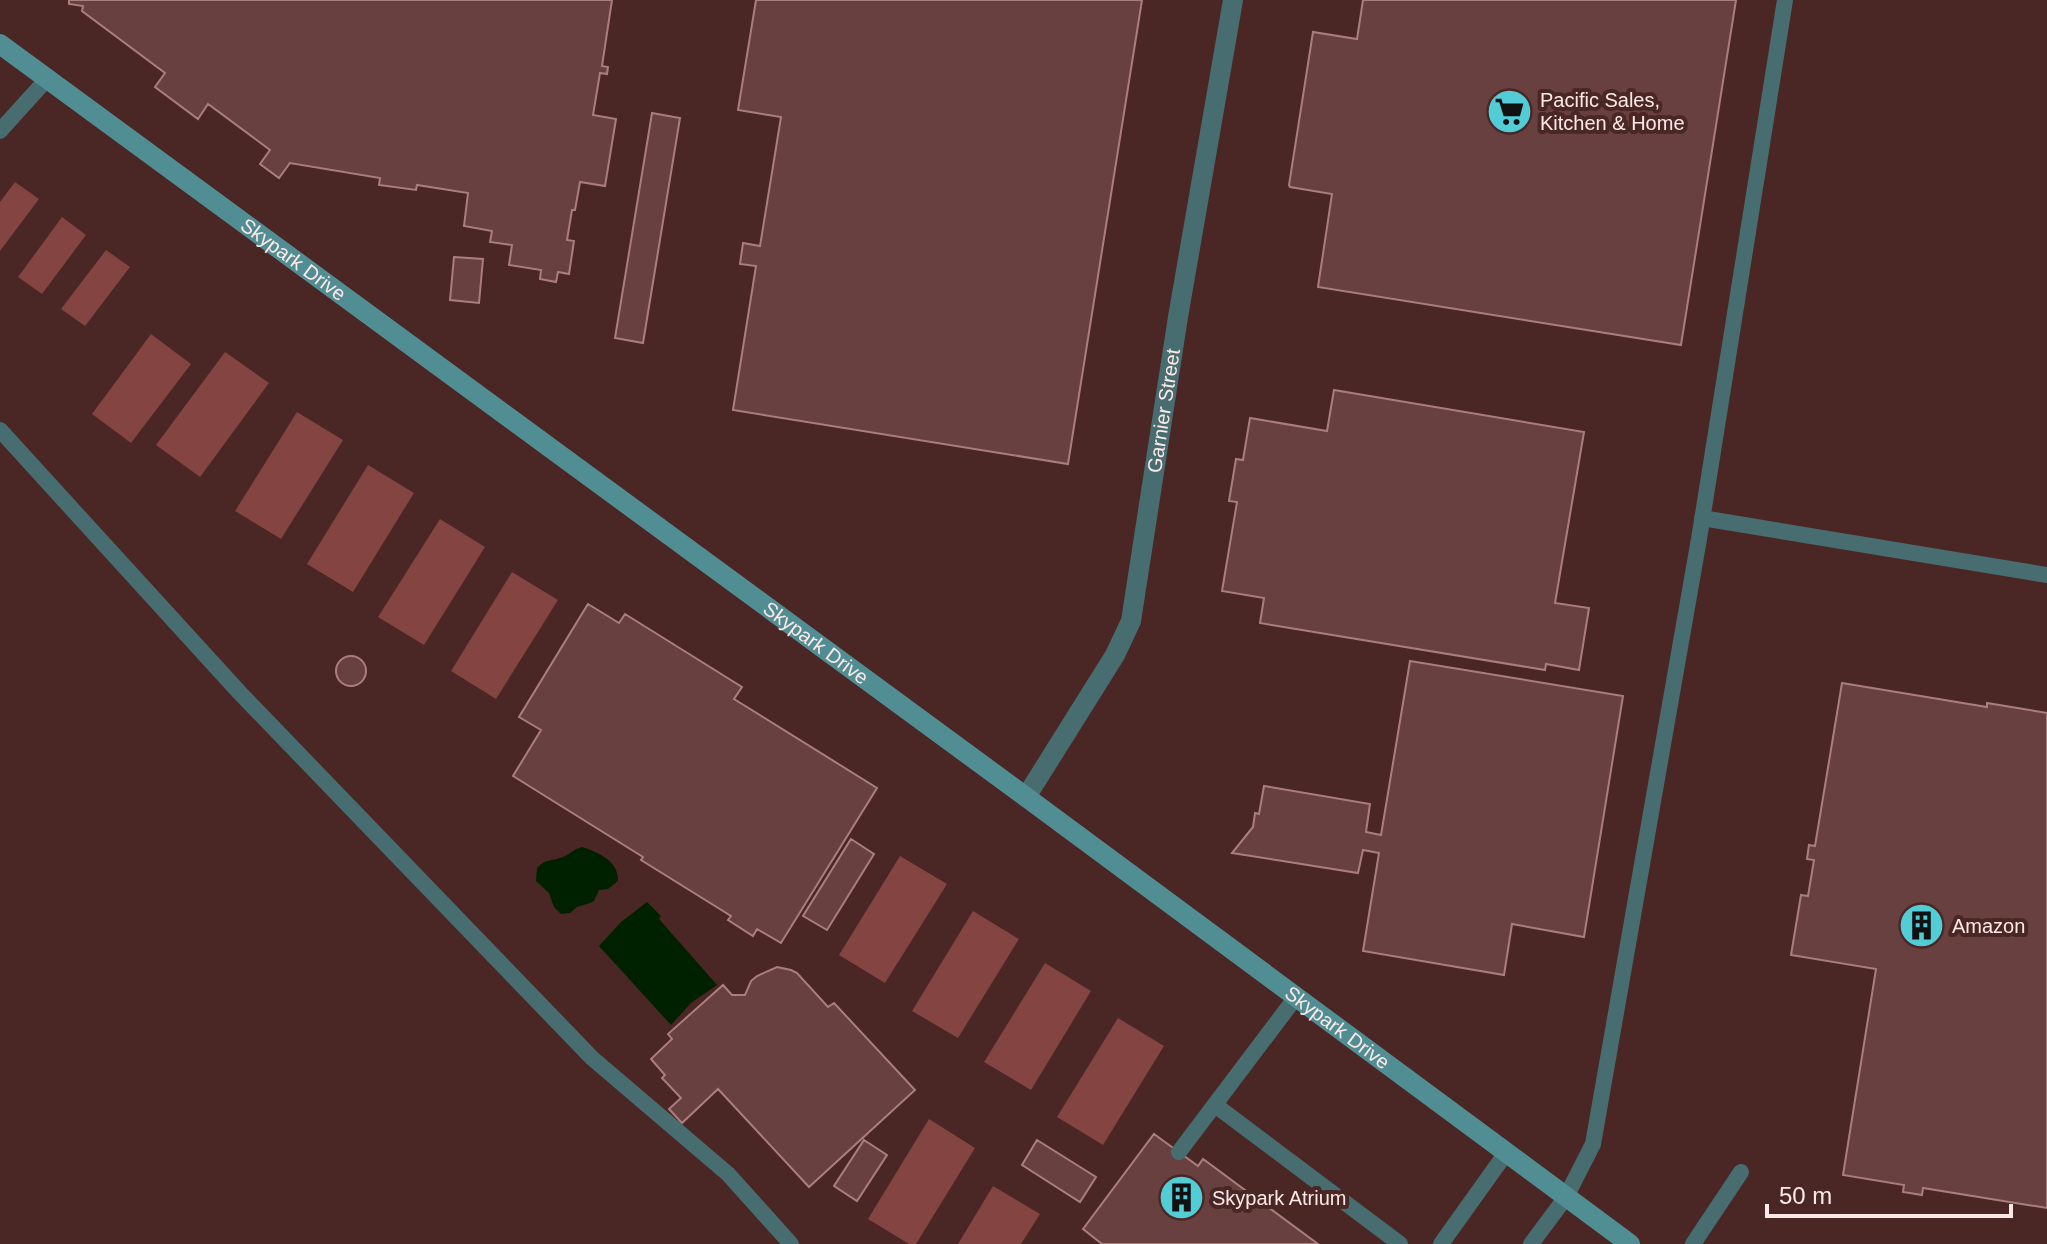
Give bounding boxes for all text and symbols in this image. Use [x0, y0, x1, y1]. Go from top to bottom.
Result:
supermarket icon: Pacific Sales, Kitchen & Home [1485, 88, 1533, 136]
place label: Pacific Sales, Kitchen & Home [1540, 89, 1685, 134]
street label: Skypark Drive [237, 214, 350, 305]
street label: Garnier Street [1143, 346, 1184, 474]
street label: Skypark Drive [759, 597, 873, 688]
building icon: Amazon [1897, 902, 1945, 950]
place label: Amazon [1952, 915, 2025, 937]
street label: Skypark Drive [1281, 982, 1394, 1073]
scale bar [1767, 1168, 2011, 1218]
building icon: Skypark Atrium [1157, 1174, 1205, 1222]
text: 50 m [1779, 1182, 1832, 1209]
place label: Skypark Atrium [1212, 1187, 1346, 1209]

